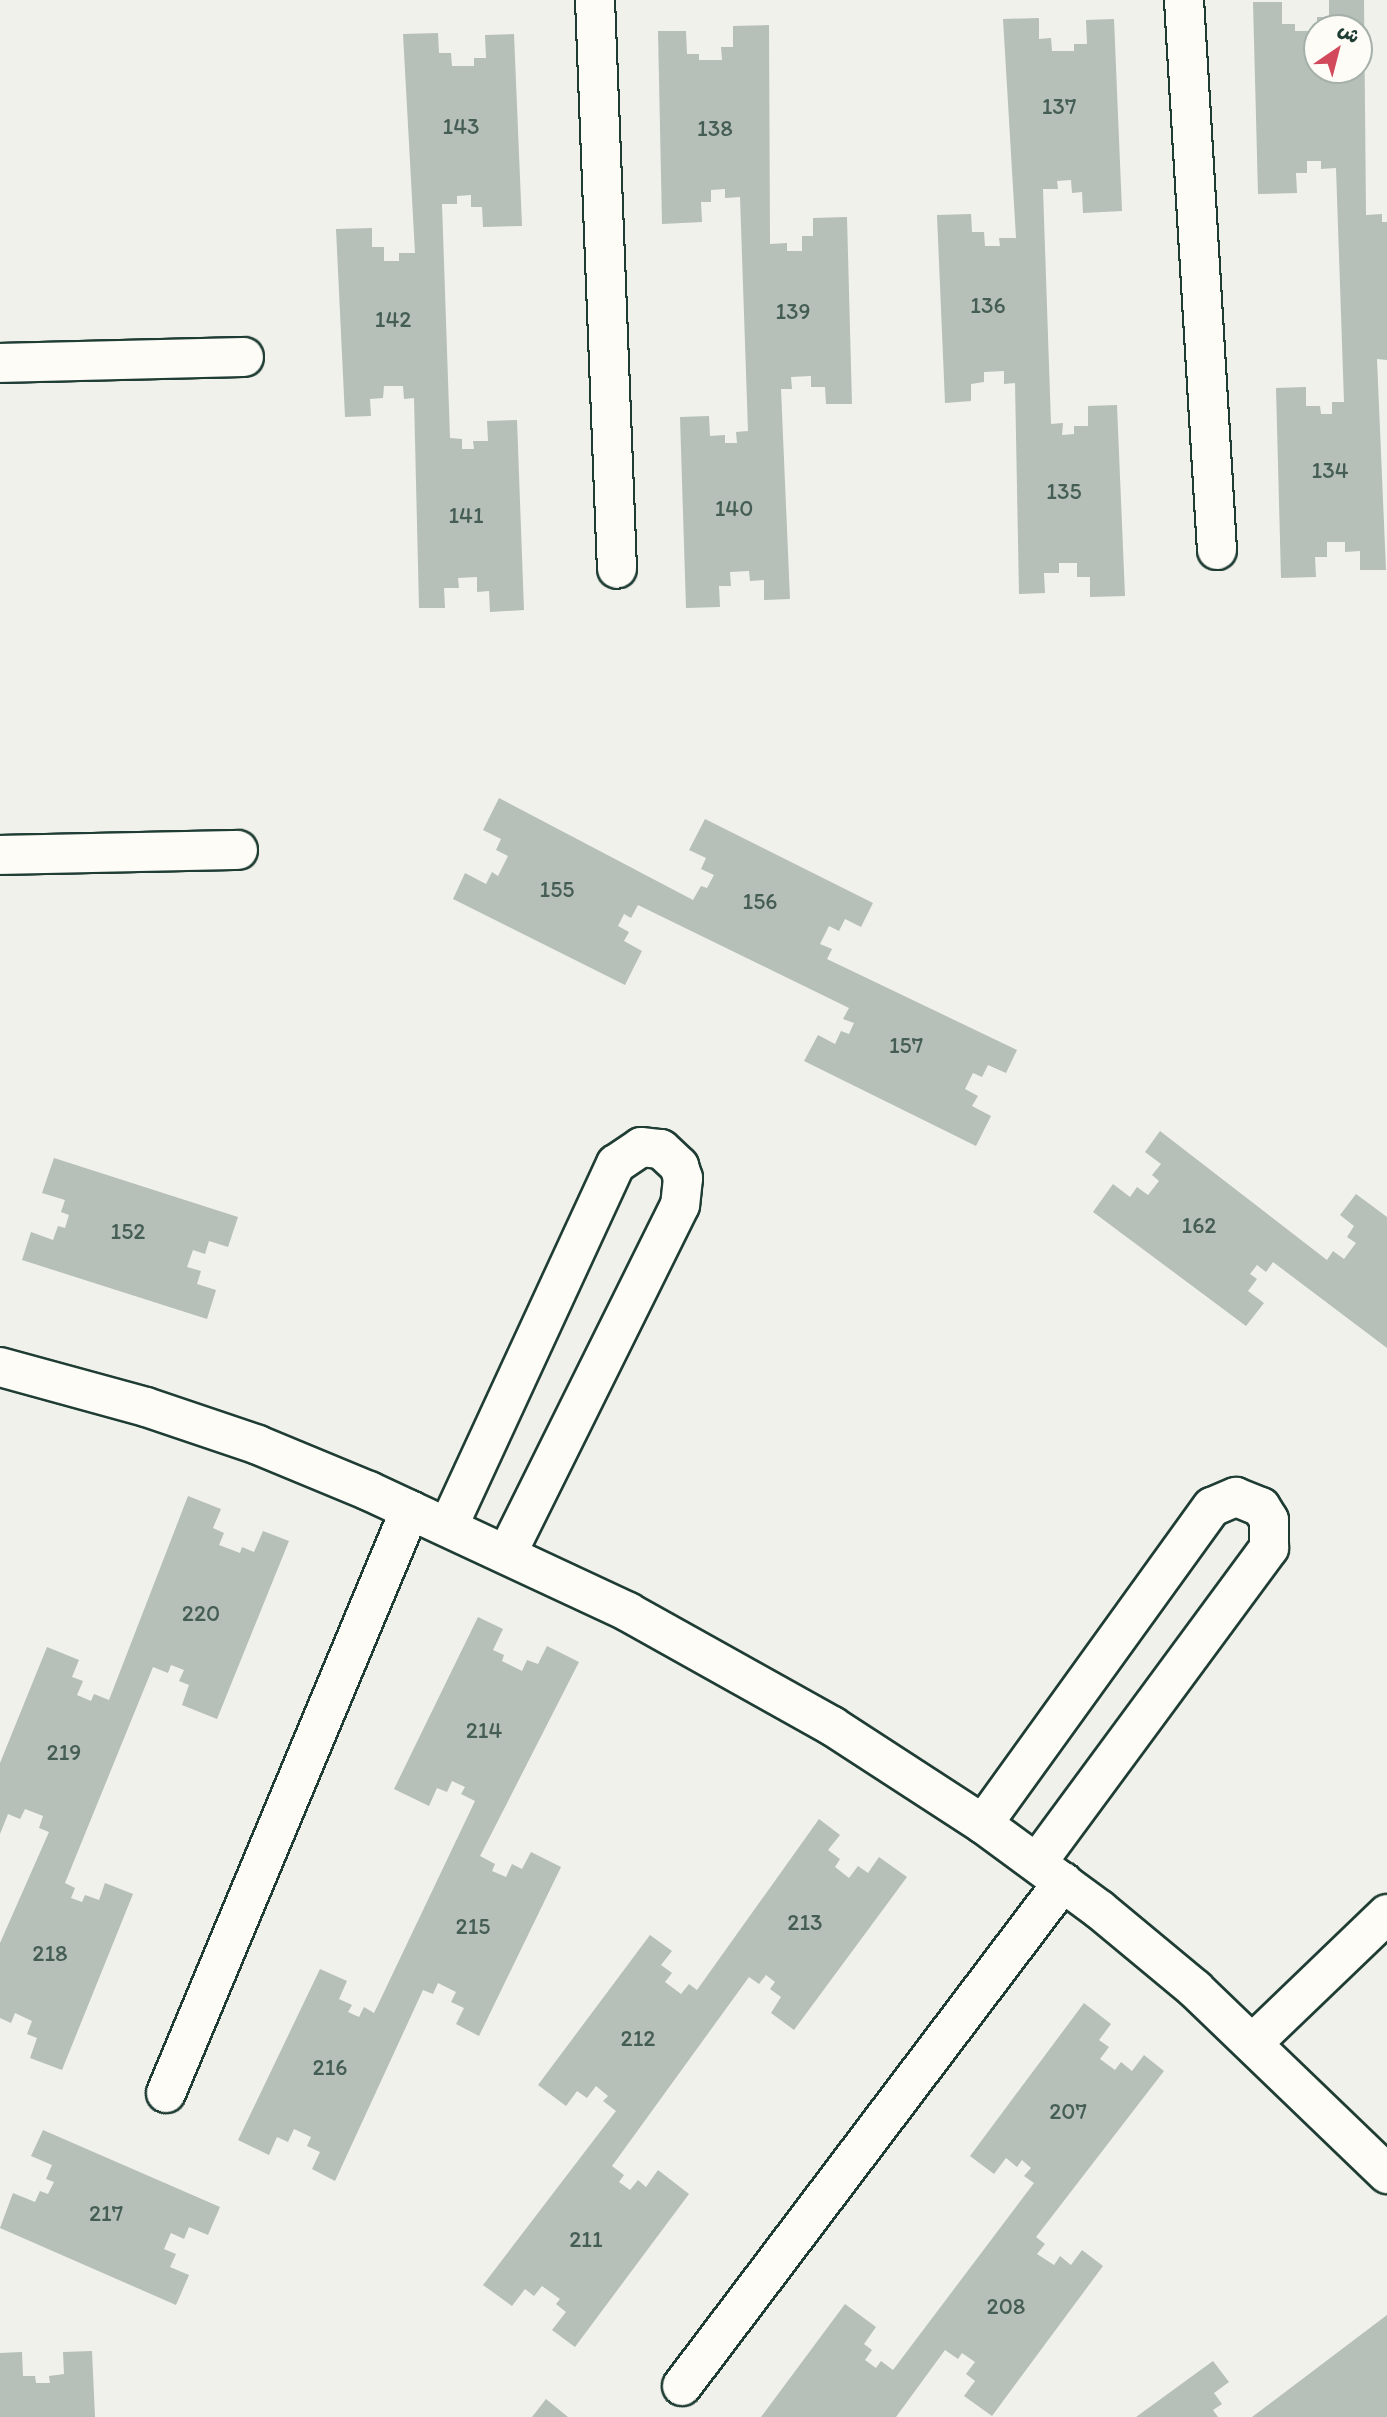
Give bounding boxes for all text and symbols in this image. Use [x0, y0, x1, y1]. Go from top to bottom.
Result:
north arrow [1303, 14, 1373, 84]
text: ش [1334, 18, 1364, 48]
house number: 137 [1042, 92, 1076, 120]
house number: 143 [442, 112, 480, 140]
house number: 138 [697, 114, 733, 142]
house number: 136 [970, 291, 1006, 319]
house number: 139 [775, 297, 811, 325]
house number: 142 [375, 305, 411, 333]
house number: 134 [1311, 456, 1349, 484]
house number: 135 [1046, 477, 1082, 505]
house number: 140 [715, 494, 753, 522]
house number: 141 [448, 501, 484, 529]
house number: 155 [540, 875, 574, 903]
house number: 156 [743, 887, 777, 915]
house number: 157 [889, 1031, 923, 1059]
house number: 162 [1182, 1211, 1216, 1239]
house number: 152 [111, 1217, 145, 1245]
house number: 220 [182, 1599, 220, 1627]
house number: 214 [466, 1716, 502, 1744]
house number: 219 [47, 1738, 81, 1766]
house number: 213 [787, 1908, 823, 1936]
house number: 215 [456, 1912, 490, 1940]
house number: 218 [32, 1939, 68, 1967]
house number: 212 [621, 2024, 655, 2052]
house number: 216 [313, 2053, 347, 2081]
house number: 207 [1049, 2097, 1087, 2125]
house number: 217 [89, 2199, 123, 2227]
house number: 211 [569, 2225, 603, 2253]
house number: 208 [987, 2292, 1025, 2320]

